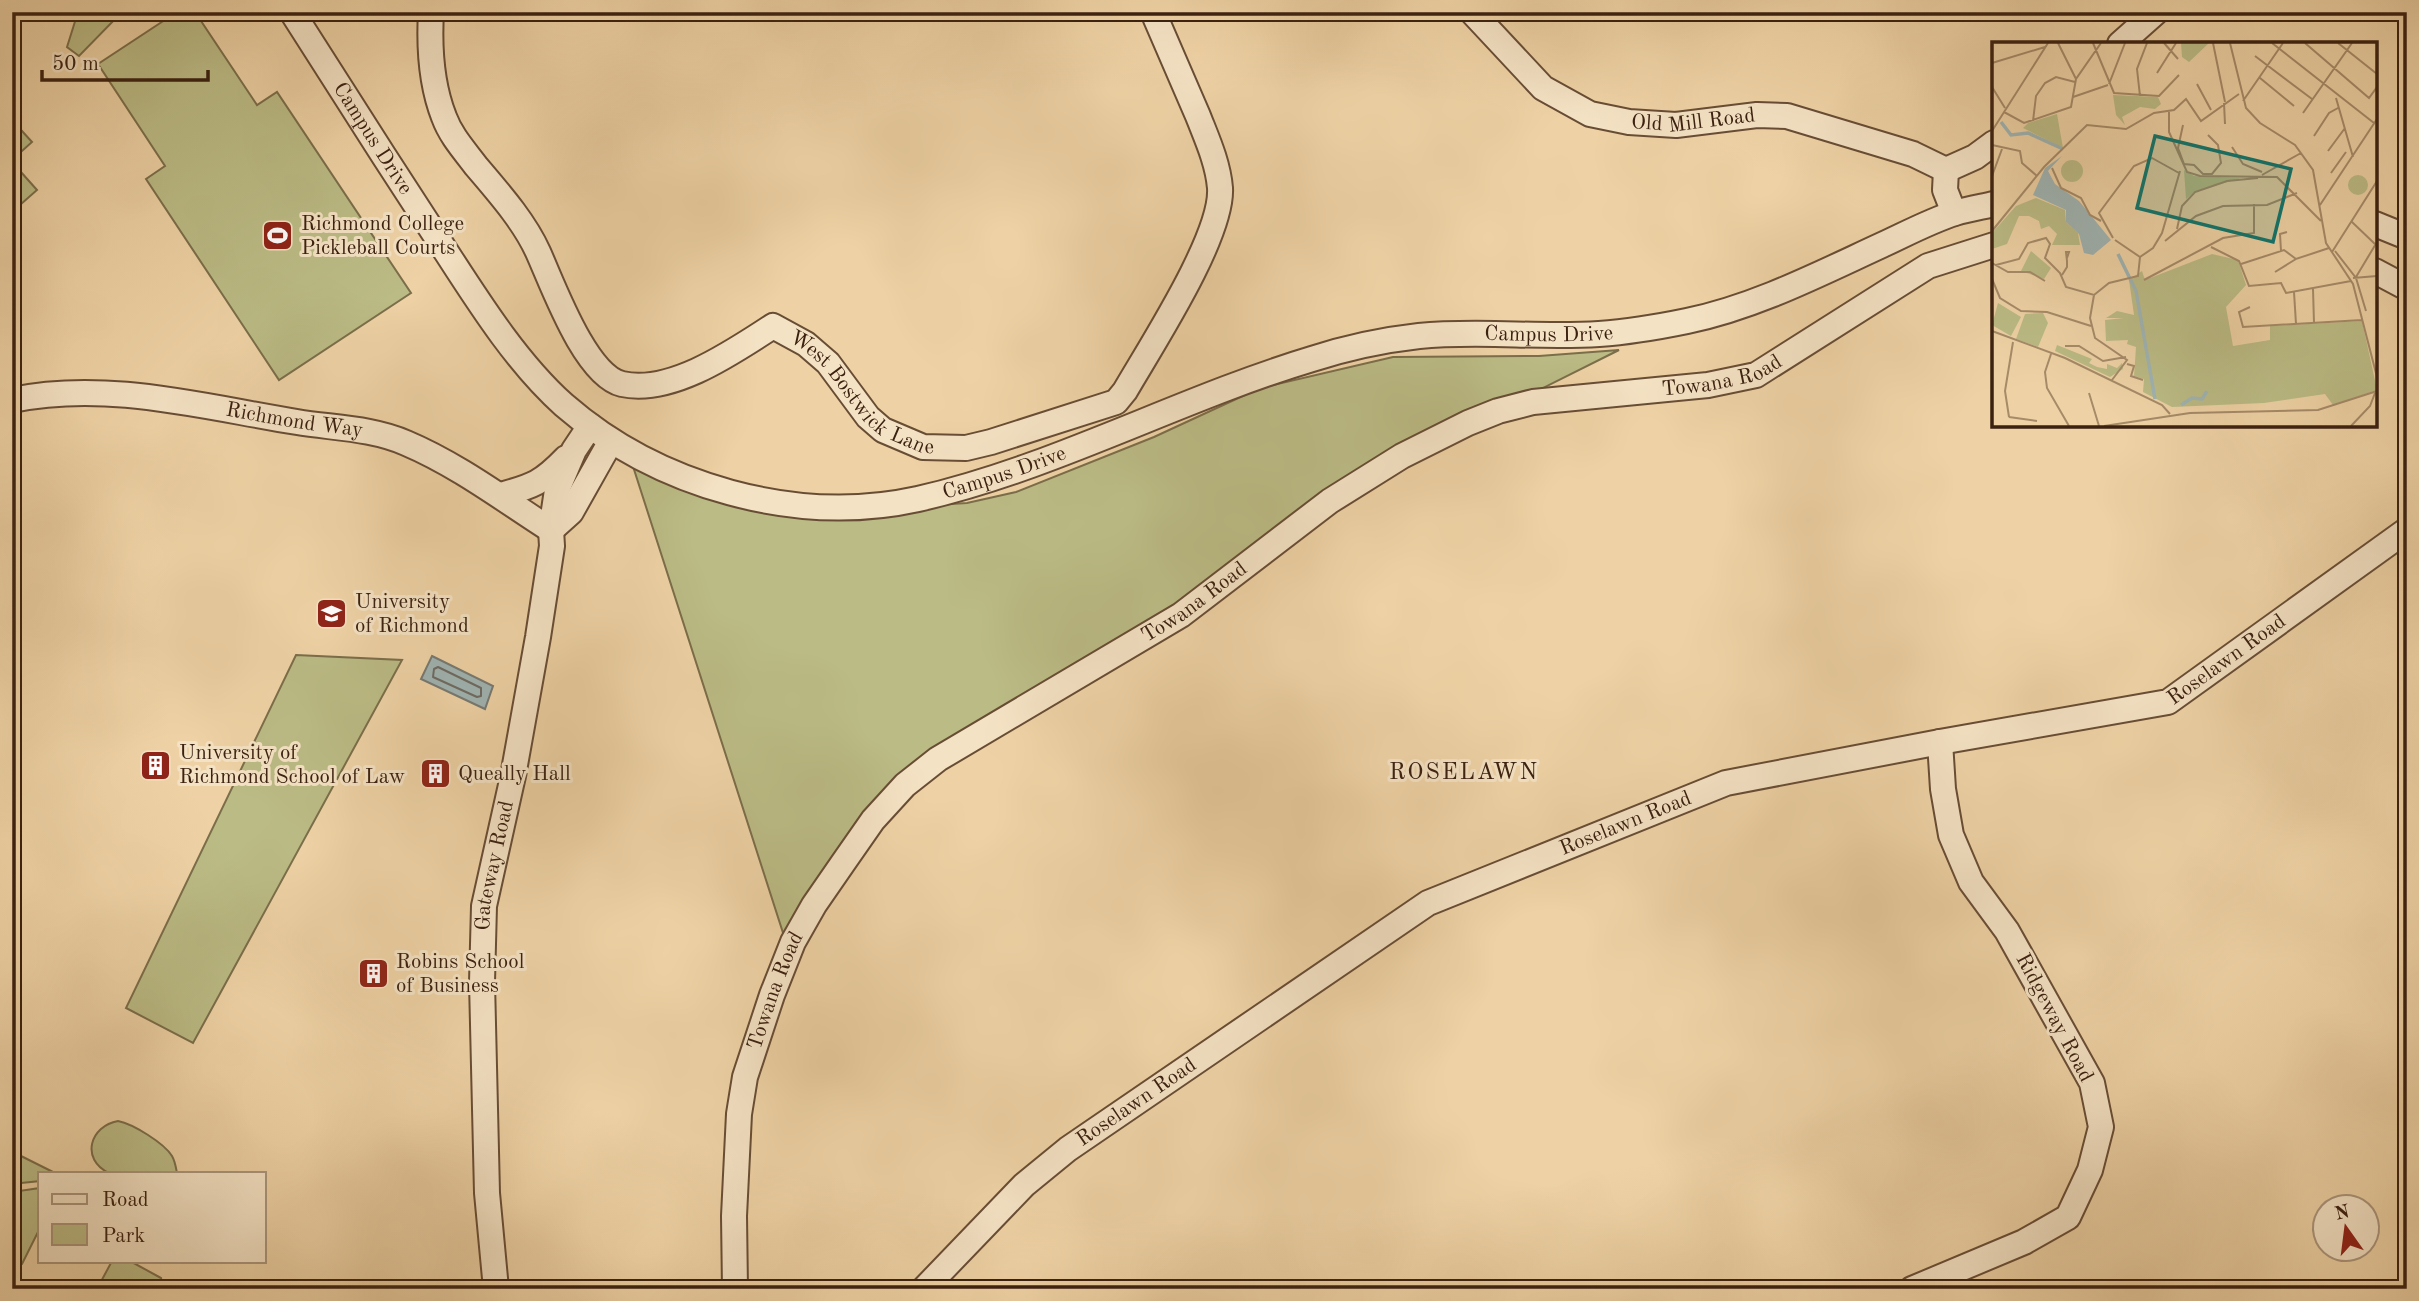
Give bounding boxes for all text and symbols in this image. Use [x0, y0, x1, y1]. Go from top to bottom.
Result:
scale bar [42, 38, 208, 82]
inset map [1992, 42, 2377, 427]
text: 50 m [52, 54, 99, 75]
street label: Campus Drive [329, 79, 416, 198]
street label: Old Mill Road [1631, 105, 1756, 136]
place label: Richmond College Pickleball Courts [301, 214, 464, 259]
sports icon: Richmond College Pickleball Courts [261, 219, 295, 253]
street label: Campus Drive [1484, 322, 1614, 346]
street label: West Bostwick Lane [786, 327, 934, 458]
street label: Towana Road [1661, 351, 1786, 400]
street label: Richmond Way [224, 399, 365, 441]
street label: Campus Drive [940, 443, 1069, 503]
street label: Towana Road [1138, 558, 1251, 646]
place label: University of Richmond [355, 592, 469, 637]
school or university icon: University of Richmond [315, 597, 349, 631]
street label: Roselawn Road [2164, 610, 2290, 709]
place label: University of Richmond School of Law [179, 743, 405, 788]
building icon: University of Richmond School of Law [139, 748, 173, 782]
building icon: Queally Hall [418, 757, 452, 791]
district label: ROSELAWN [1389, 761, 1539, 784]
place label: Queally Hall [458, 764, 571, 785]
street label: Roselawn Road [1557, 788, 1694, 859]
street label: Gateway Road [473, 799, 518, 931]
street label: Towana Road [744, 928, 807, 1052]
street label: Ridgeway Road [2011, 950, 2097, 1086]
place label: Robins School of Business [396, 952, 525, 997]
building icon: Robins School of Business [356, 957, 390, 991]
street label: Roselawn Road [1073, 1054, 1200, 1150]
legend [38, 1172, 266, 1262]
text: Road [102, 1190, 149, 1211]
north arrow [2310, 1192, 2380, 1262]
text: N [2333, 1203, 2352, 1225]
text: Park [102, 1226, 145, 1247]

